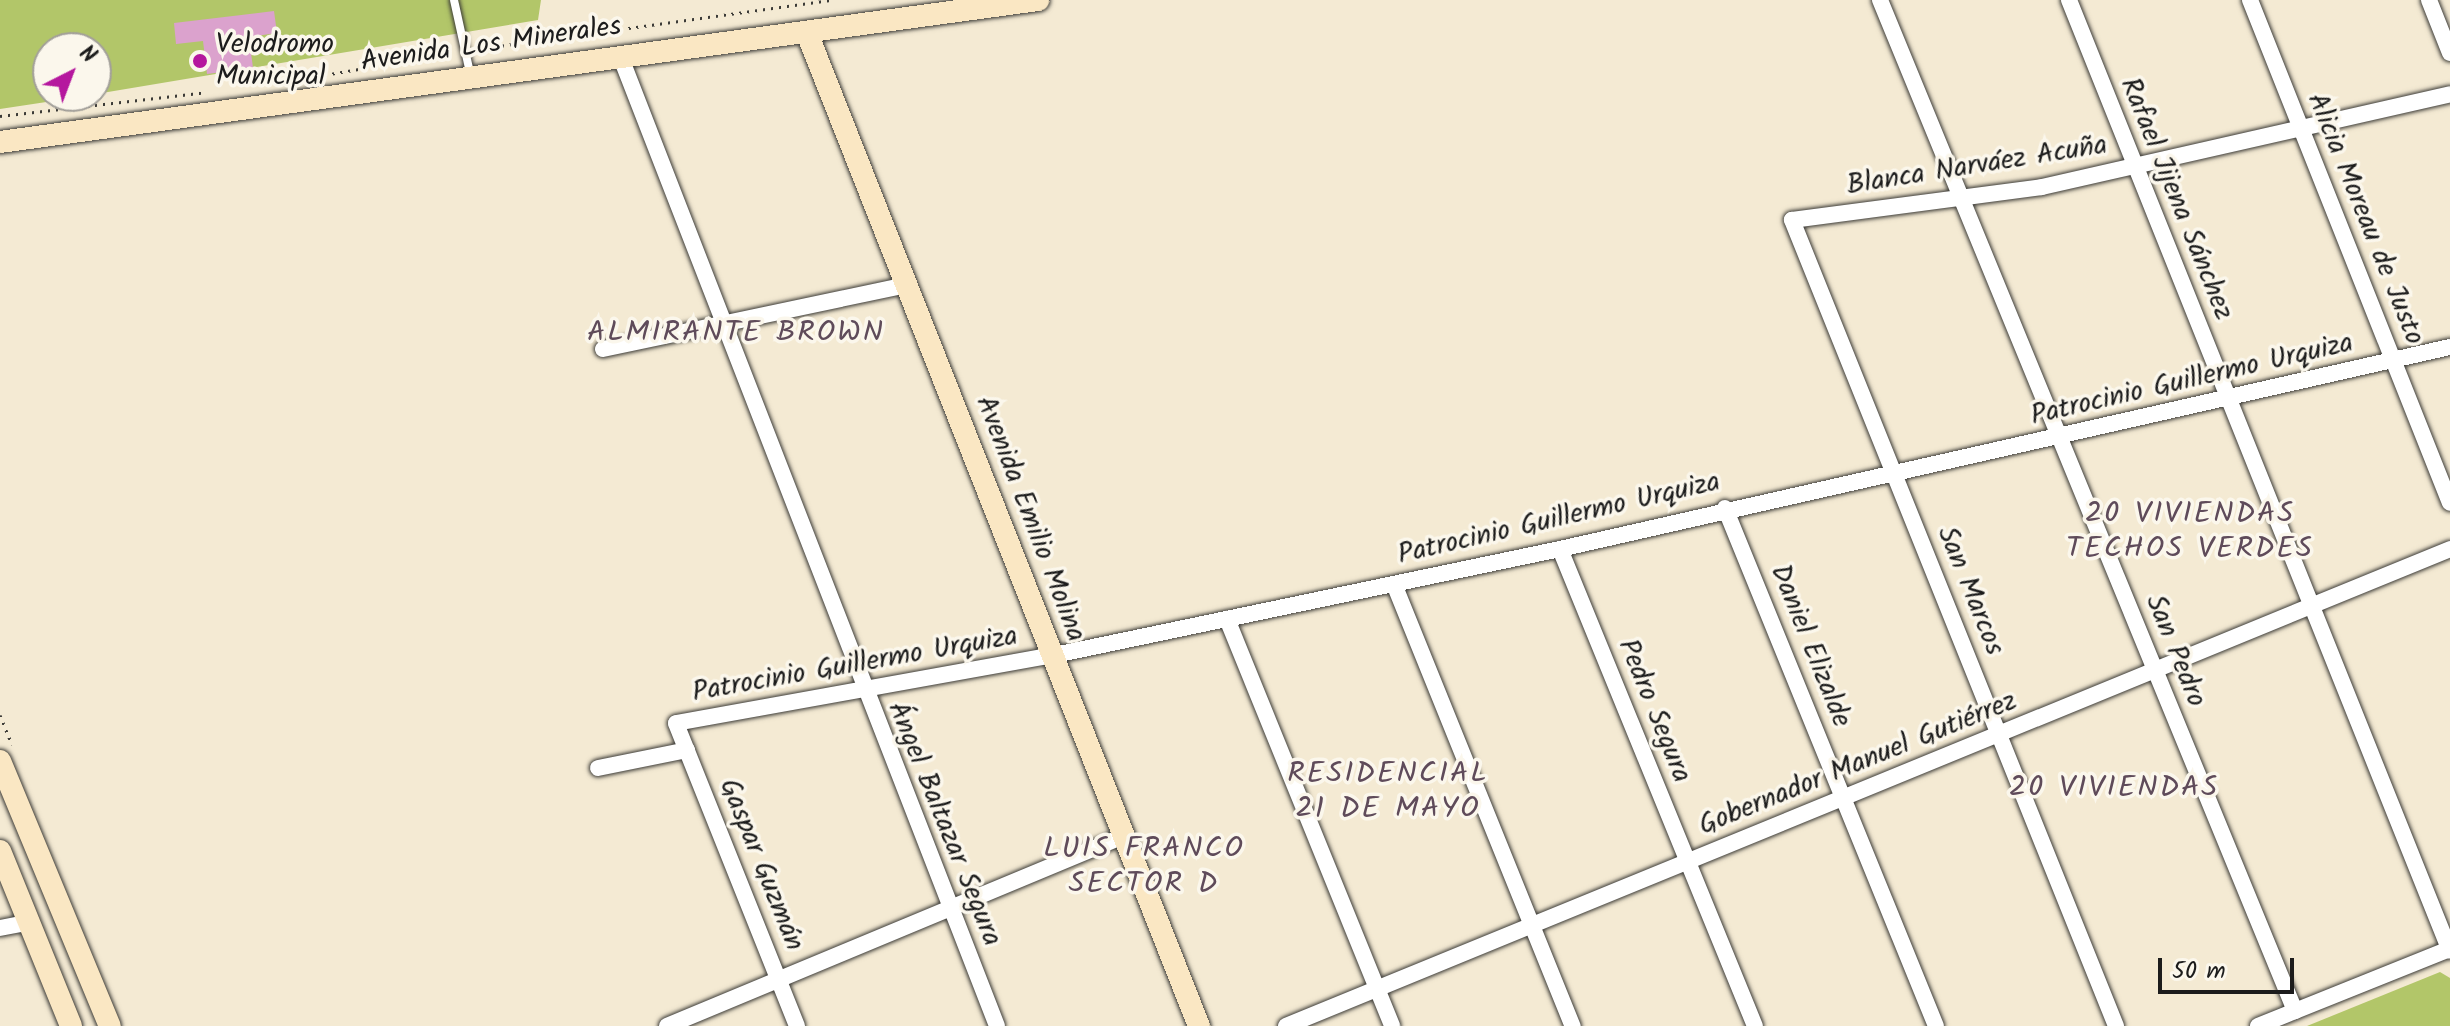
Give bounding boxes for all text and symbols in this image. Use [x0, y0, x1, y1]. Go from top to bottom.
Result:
street label: Avenida Los Minerales [359, 10, 623, 80]
place label: Velodromo Municipal [216, 28, 334, 94]
north arrow [32, 32, 112, 112]
text: N [70, 38, 104, 73]
marker: Velodromo Municipal [191, 52, 209, 70]
street label: Rafael Jijena Sánchez [2112, 73, 2240, 325]
street label: Alicia Moreau de Justo [2299, 88, 2431, 350]
street label: Blanca Narváez Acuña [1844, 129, 2110, 203]
district label: ALMIRANTE BROWN [587, 315, 885, 351]
street label: Patrocinio Guillermo Urquiza [2028, 327, 2356, 433]
street label: Avenida Emilio Molina [968, 391, 1092, 647]
street label: Patrocinio Guillermo Urquiza [1395, 466, 1723, 572]
district label: 20 VIVIENDAS TECHOS VERDES [2066, 496, 2314, 566]
street label: San Marcos [1929, 522, 2011, 660]
street label: Daniel Elizalde [1762, 560, 1858, 732]
street label: San Pedro [2137, 590, 2213, 712]
street label: Patrocinio Guillermo Urquiza [690, 620, 1020, 710]
street label: Pedro Segura [1610, 634, 1698, 788]
street label: Gobernador Manuel Gutiérrez [1694, 685, 2022, 843]
street label: Ángel Baltazar Segura [880, 697, 1008, 951]
district label: RESIDENCIAL 21 DE MAYO [1287, 756, 1489, 826]
district label: 20 VIVIENDAS [2009, 770, 2219, 806]
street label: Gaspar Guzmán [711, 774, 811, 956]
district label: LUIS FRANCO SECTOR D [1043, 831, 1245, 902]
scale bar [2162, 942, 2298, 992]
text: 50 m [2172, 952, 2226, 991]

